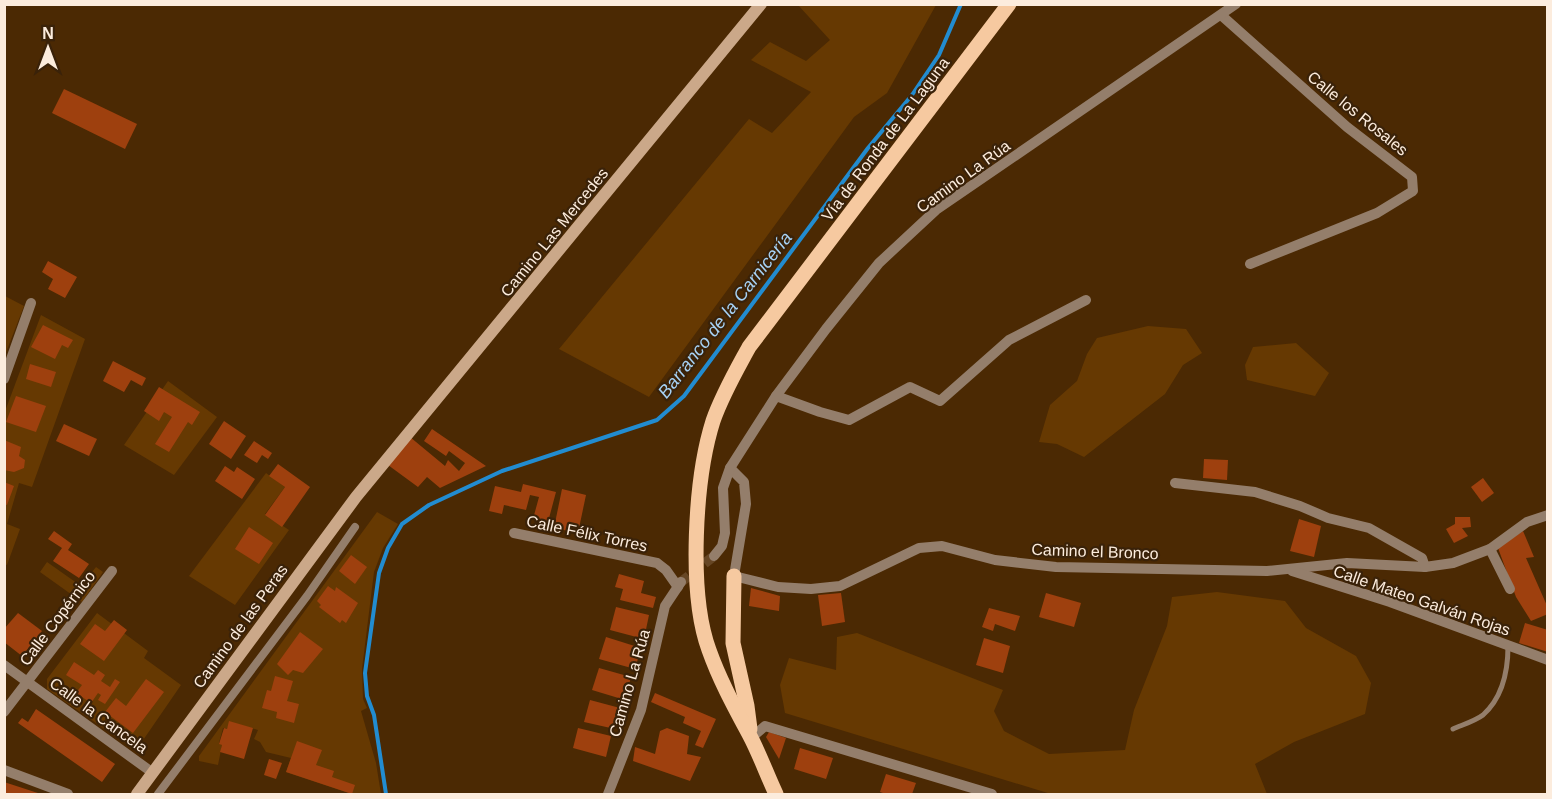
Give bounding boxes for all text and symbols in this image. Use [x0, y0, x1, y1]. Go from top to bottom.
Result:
north arrow [18, 18, 78, 78]
text: N [42, 25, 54, 42]
street label: Vía de Ronda de La Laguna [818, 54, 952, 224]
street label: Calle los Rosales [1304, 68, 1411, 159]
street label: Camino La Rúa [913, 137, 1013, 216]
street label: Camino Las Mercedes [497, 165, 611, 300]
water label: Barranco de la Carnicería [654, 228, 796, 402]
street label: Calle Félix Torres [525, 512, 649, 555]
street label: Camino el Bronco [1031, 541, 1159, 562]
street label: Camino de las Peras [190, 561, 291, 691]
street label: Calle Mateo Galván Rojas [1331, 562, 1512, 639]
street label: Calle Copérnico [16, 568, 99, 669]
street label: Camino La Rúa [606, 627, 653, 739]
street label: Calle la Cancela [47, 674, 151, 757]

